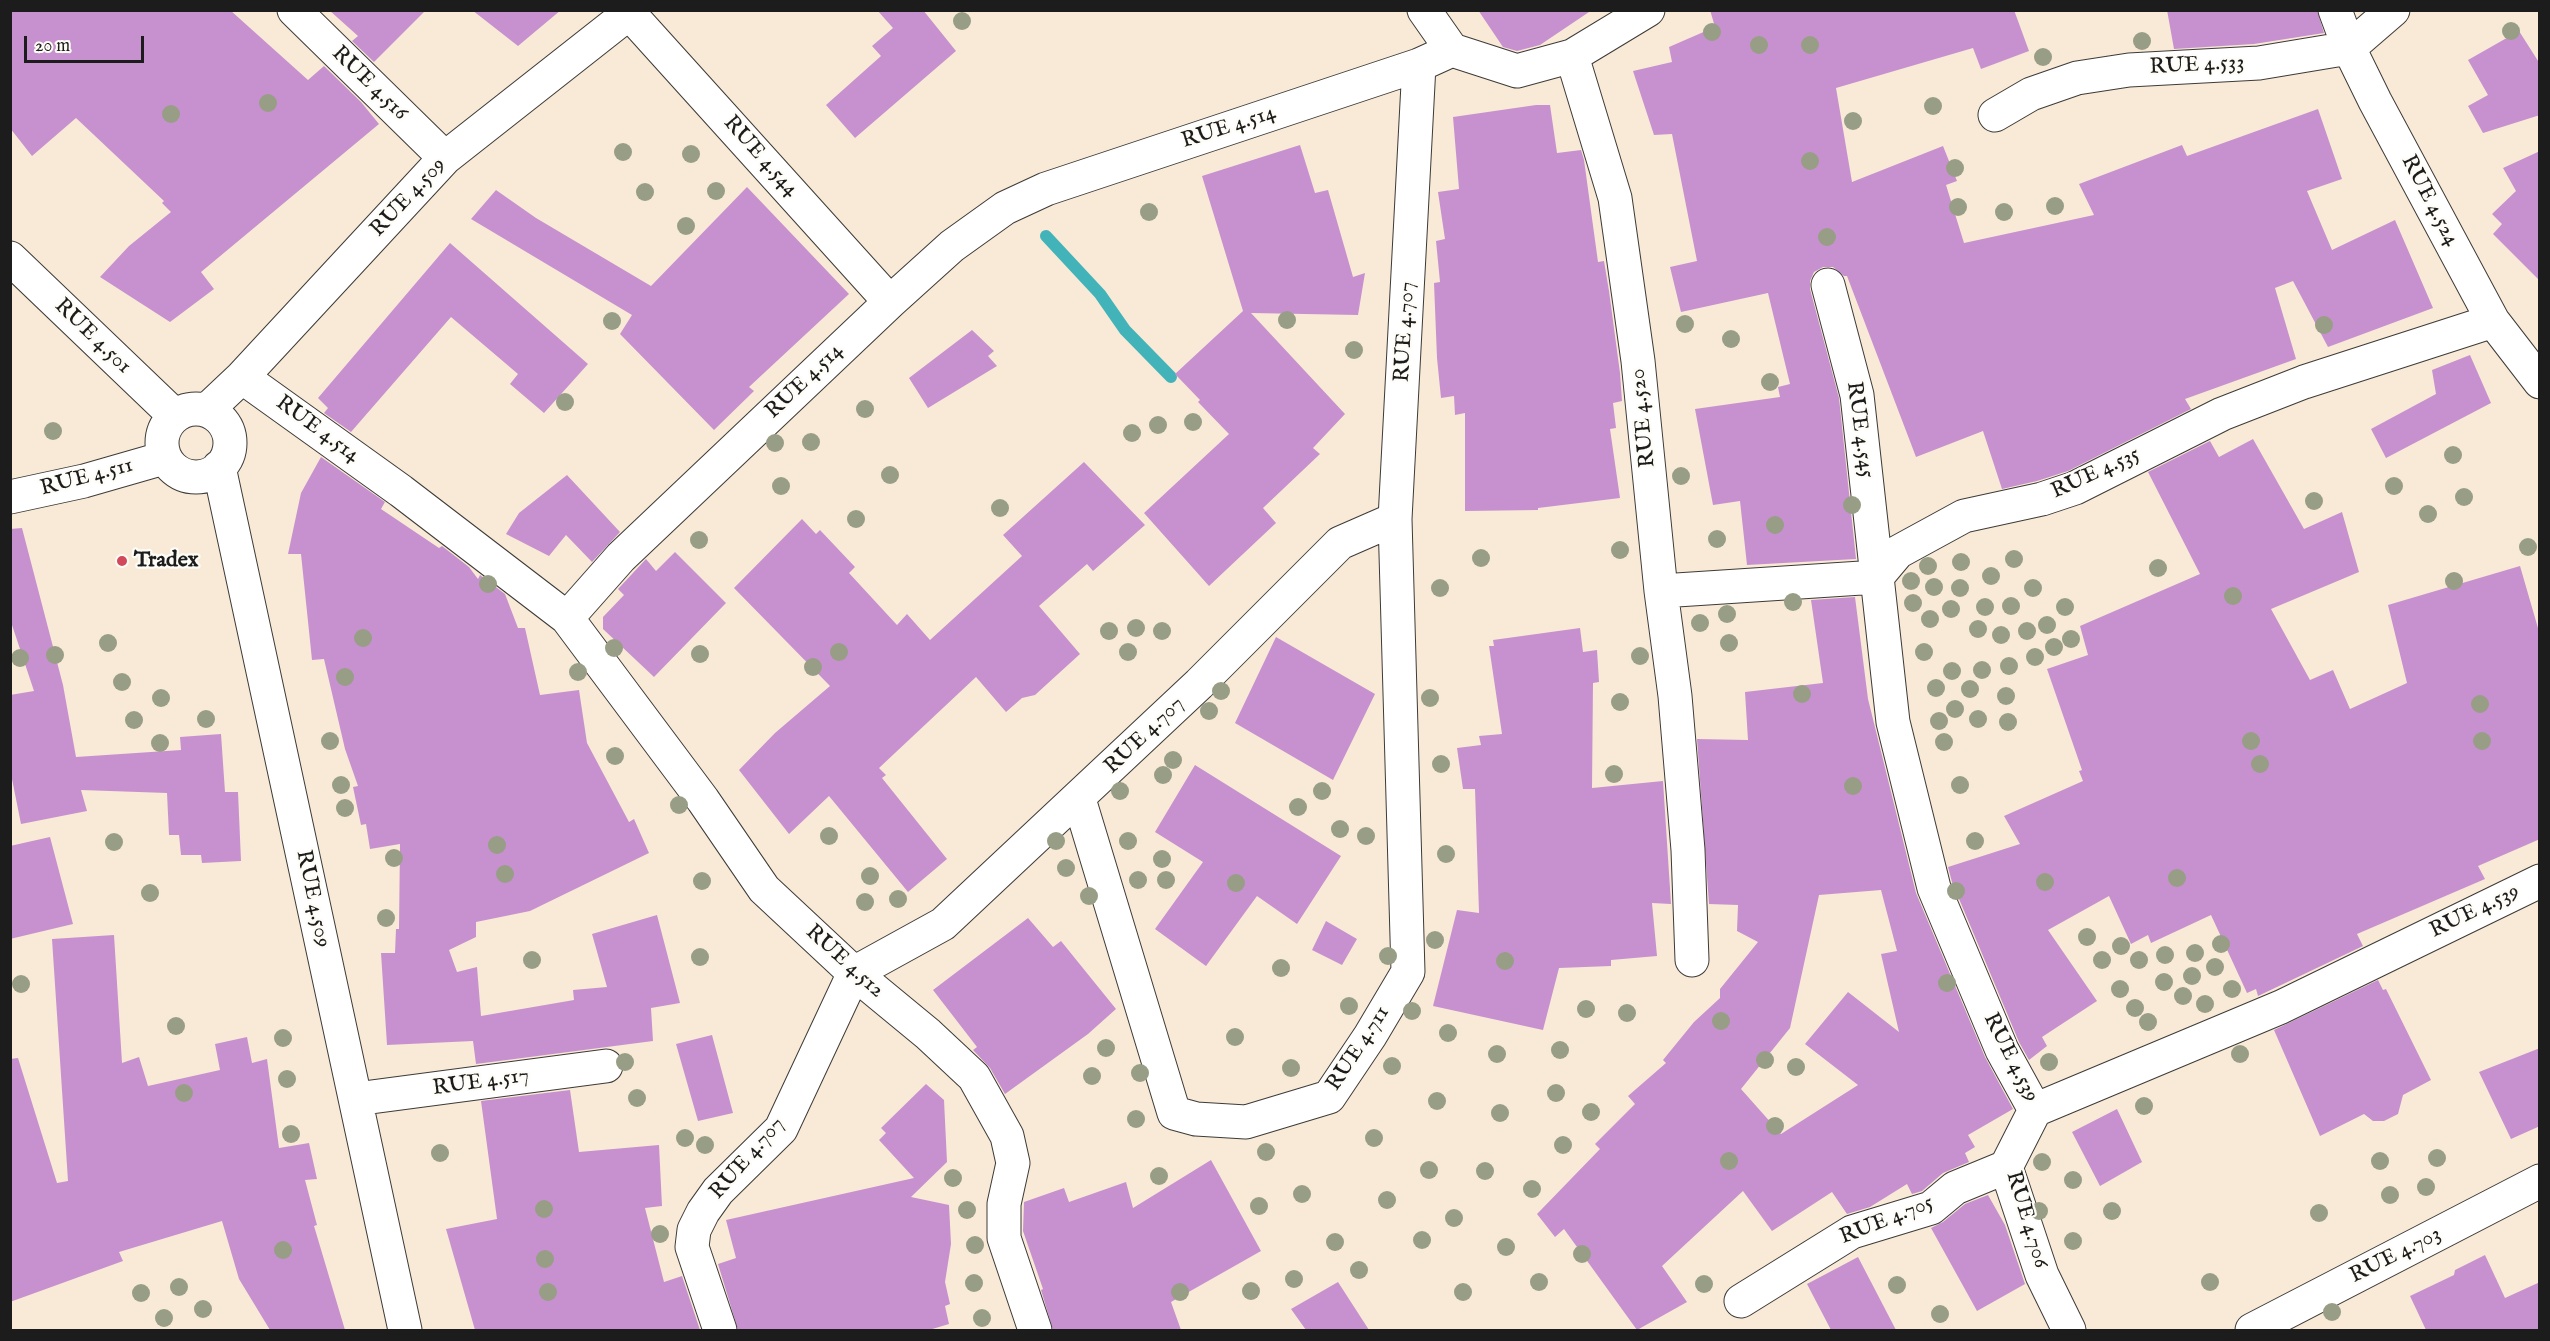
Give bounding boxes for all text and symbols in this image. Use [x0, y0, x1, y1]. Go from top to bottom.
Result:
scale bar [27, 24, 147, 62]
text: 20 m [35, 35, 70, 58]
street label: RUE 4.516 [325, 41, 413, 127]
street label: RUE 4.533 [2149, 50, 2245, 82]
street label: RUE 4.514 [1179, 100, 1279, 156]
street label: RUE 4.544 [717, 111, 803, 203]
street label: RUE 4.524 [2394, 151, 2464, 251]
street label: RUE 4.509 [366, 153, 452, 243]
street label: RUE 4.707 [1390, 281, 1422, 383]
street label: RUE 4.501 [48, 294, 136, 380]
street label: RUE 4.514 [761, 339, 849, 425]
street label: RUE 4.520 [1626, 367, 1662, 469]
street label: RUE 4.545 [1839, 380, 1879, 480]
street label: RUE 4.514 [270, 391, 364, 469]
street label: RUE 4.535 [2048, 442, 2144, 506]
street label: RUE 4.511 [38, 453, 136, 503]
place label: Tradex [134, 548, 198, 574]
marker: Tradex [115, 554, 129, 568]
street label: RUE 4.707 [1100, 691, 1190, 781]
street label: RUE 4.509 [289, 848, 335, 950]
street label: RUE 4.539 [2426, 879, 2524, 945]
street label: RUE 4.512 [799, 920, 889, 1004]
street label: RUE 4.711 [1322, 1002, 1396, 1096]
street label: RUE 4.539 [1976, 1009, 2044, 1107]
street label: RUE 4.517 [431, 1063, 531, 1103]
street label: RUE 4.707 [705, 1112, 791, 1206]
street label: RUE 4.706 [1999, 1168, 2053, 1272]
street label: RUE 4.705 [1836, 1190, 1938, 1252]
street label: RUE 4.703 [2346, 1222, 2446, 1290]

